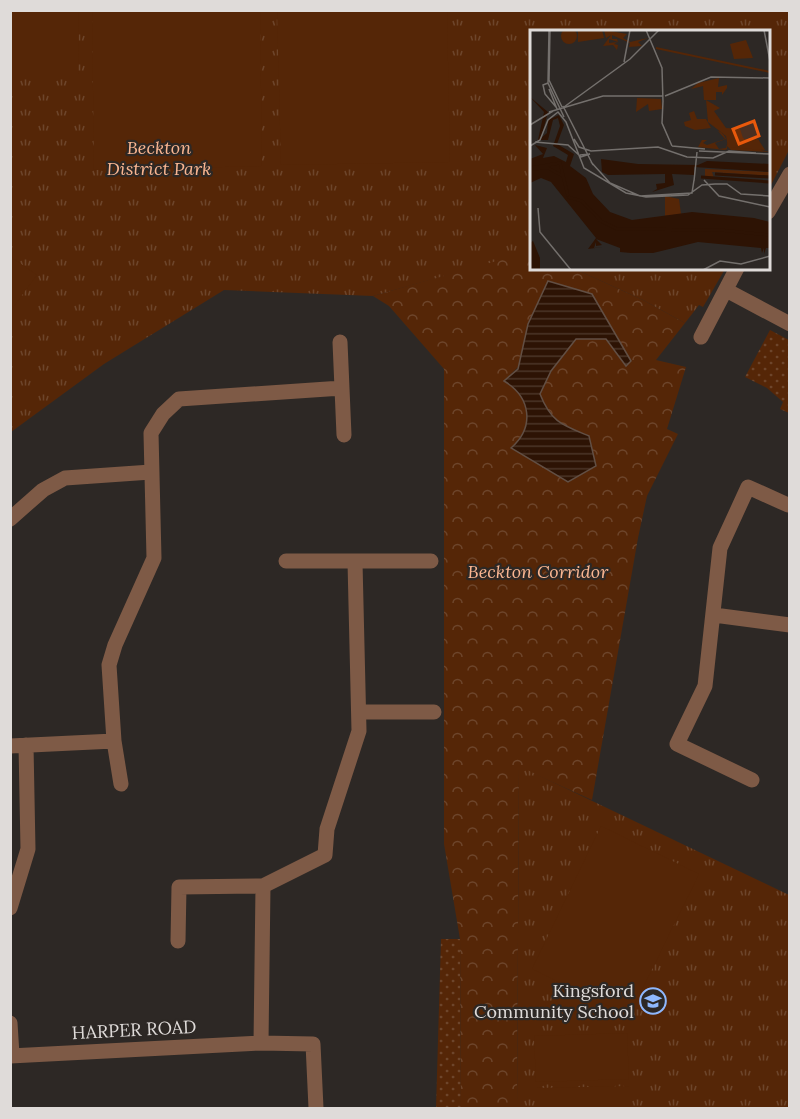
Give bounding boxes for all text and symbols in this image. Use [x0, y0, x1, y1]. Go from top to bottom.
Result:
inset map [530, 30, 770, 270]
park label: Beckton District Park [107, 136, 211, 180]
park label: Beckton Corridor [468, 560, 609, 583]
place label: Kingsford Community School [474, 979, 634, 1023]
school or university icon: Kingsford Community School [638, 986, 668, 1016]
street label: HARPER ROAD [71, 1015, 197, 1044]

